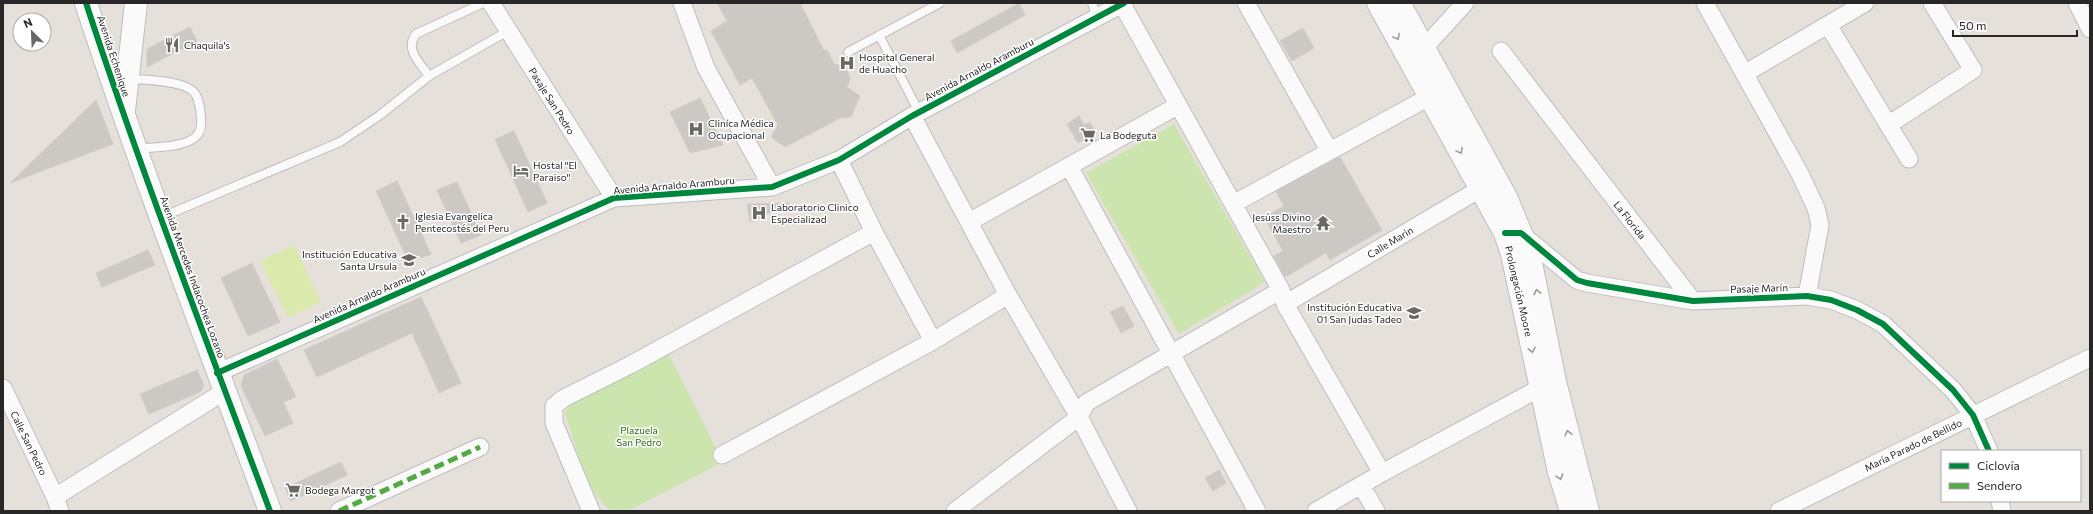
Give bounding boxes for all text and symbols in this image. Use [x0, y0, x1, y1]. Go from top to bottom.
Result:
north arrow [12, 12, 52, 52]
scale bar [1953, 12, 2077, 38]
street label: Avenida Echenique [95, 14, 133, 98]
text: N [21, 15, 34, 30]
text: 50 m [1959, 18, 1987, 32]
one-way arrow [1393, 33, 1400, 40]
street label: Avenida Arnaldo Aramburu [922, 35, 1036, 103]
restaurant icon: Chaquila's [163, 36, 181, 54]
place label: Chaquila's [184, 39, 231, 51]
place label: Hospital General de Huacho [859, 51, 934, 75]
hospital icon: Hospital General de Huacho [838, 54, 856, 72]
street label: Pasaje San Pedro [527, 65, 577, 137]
place label: Cliníca Médica Ocupacional [708, 117, 774, 141]
hospital icon: Cliníca Médica Ocupacional [687, 120, 705, 138]
supermarket icon: La Bodeguta [1079, 126, 1097, 144]
place label: La Bodeguta [1100, 129, 1157, 141]
one-way arrow [1455, 147, 1462, 154]
place label: Hostal "El Paraiso" [533, 159, 577, 183]
hotel icon: Hostal "El Paraiso" [512, 162, 530, 180]
street label: Avenida Arnaldo Aramburu [613, 174, 735, 196]
street label: Avenida Mercedes Indacochea Lozano [158, 194, 228, 360]
street label: La Florida [1612, 199, 1648, 241]
place label: Laboratorio Clinico Especializad [771, 201, 859, 225]
hospital icon: Laboratorio Clinico Especializad [750, 204, 768, 222]
place label: Iglesia Evangelica Pentecostés del Peru [415, 210, 509, 234]
place label: Jesúss Divino Maestro [1252, 211, 1311, 235]
church icon: Iglesia Evangelica Pentecostés del Peru [394, 213, 412, 231]
temple icon: Jesúss Divino Maestro [1314, 214, 1332, 232]
street label: Calle Marin [1365, 224, 1415, 260]
street label: Prolongación Moore [1503, 245, 1535, 337]
place label: Institución Educativa Santa Ursula [302, 248, 397, 272]
school or university icon: Institución Educativa Santa Ursula [400, 251, 418, 269]
street label: Avenida Arnaldo Aramburu [311, 265, 427, 325]
street label: Pasaje Marín [1730, 281, 1788, 295]
one-way arrow [1533, 289, 1541, 295]
place label: Institución Educativa 01 San Judas Tadeo [1307, 301, 1402, 325]
school or university icon: Institución Educativa 01 San Judas Tadeo [1405, 304, 1423, 322]
one-way arrow [1527, 347, 1536, 354]
street label: Calle San Pedro [8, 409, 50, 477]
street label: María Parado de Bellido [1862, 416, 1964, 474]
park label: Plazuela San Pedro [616, 424, 662, 448]
one-way arrow [1564, 429, 1572, 436]
legend [1941, 450, 2081, 502]
text: Ciclovía [1977, 458, 2020, 472]
one-way arrow [1555, 474, 1564, 481]
text: Sendero [1977, 478, 2022, 492]
supermarket icon: Bodega Margot [284, 481, 302, 499]
place label: Bodega Margot [305, 484, 375, 496]

